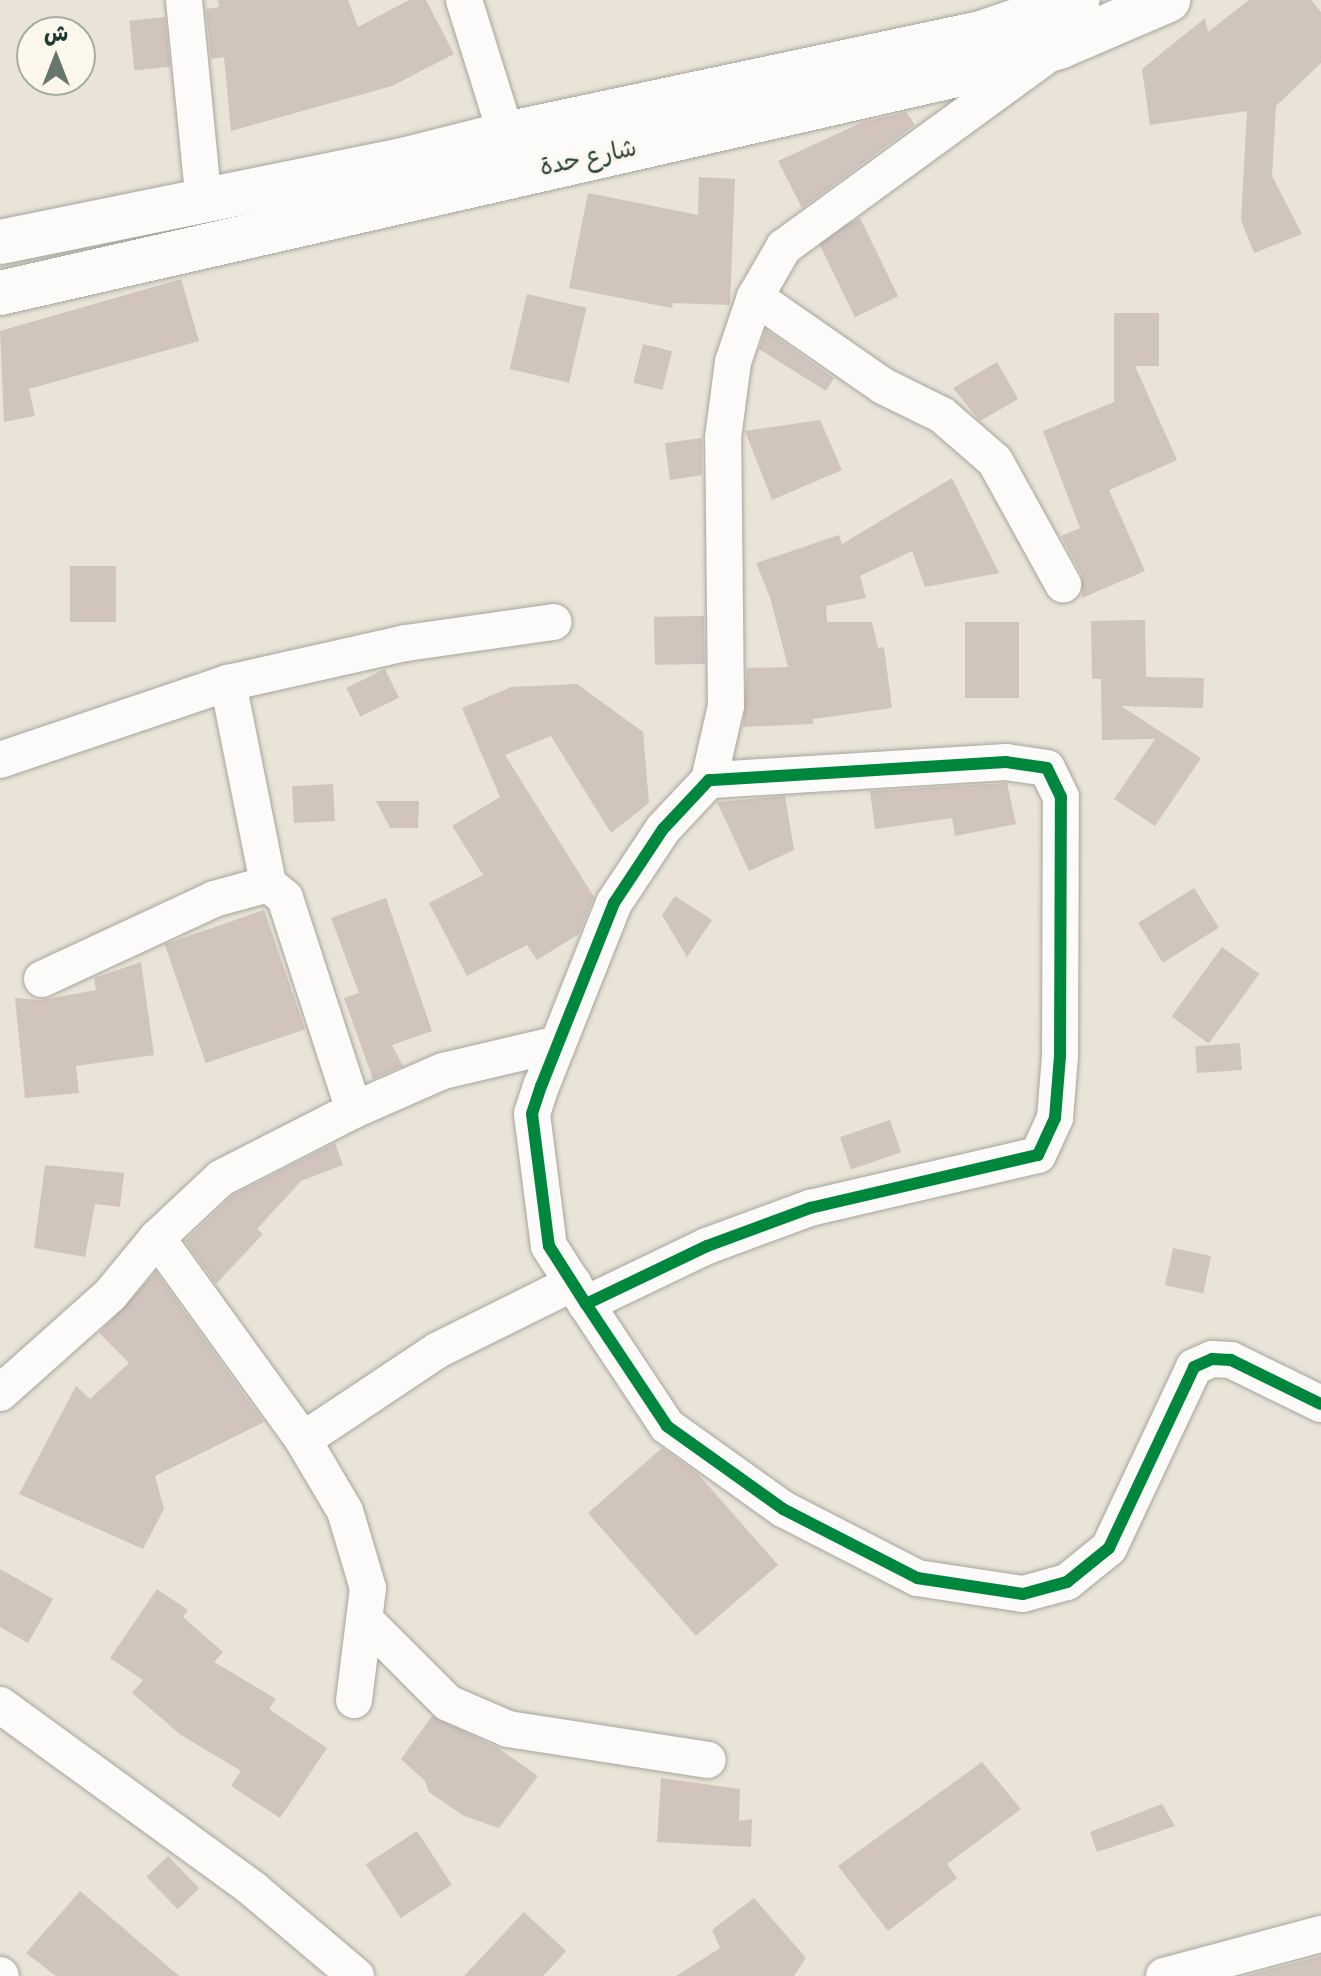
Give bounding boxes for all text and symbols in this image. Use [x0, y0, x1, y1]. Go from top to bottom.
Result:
north arrow [16, 16, 96, 96]
text: ش [44, 20, 68, 47]
street label: شارع حدة [537, 133, 639, 181]

